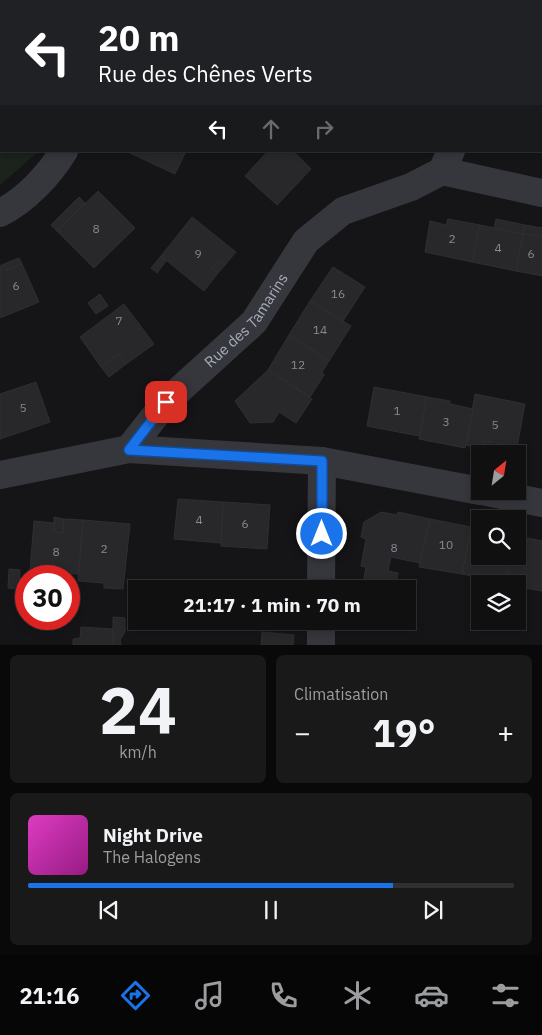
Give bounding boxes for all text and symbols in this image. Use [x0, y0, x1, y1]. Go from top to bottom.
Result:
text: 20 m [98, 15, 180, 61]
icon: left [15, 20, 80, 85]
text: Rue des Chênes Verts [98, 59, 313, 88]
icon: left [204, 115, 232, 143]
icon: ahead [257, 115, 285, 143]
icon: right [310, 115, 338, 143]
house number: 8 [92, 221, 100, 236]
house number: 2 [448, 231, 456, 246]
house number: 4 [494, 240, 502, 255]
house number: 9 [194, 246, 202, 261]
house number: 6 [527, 246, 535, 261]
street label: Rue des Tamarins [200, 269, 292, 371]
house number: 6 [12, 278, 20, 293]
house number: 16 [331, 286, 345, 301]
house number: 7 [115, 313, 123, 328]
house number: 14 [313, 322, 327, 337]
house number: 12 [291, 357, 305, 372]
pin [145, 381, 187, 423]
icon: arrive [152, 388, 180, 416]
house number: 5 [19, 400, 27, 415]
house number: 1 [393, 403, 401, 418]
house number: 3 [442, 414, 450, 429]
house number: 5 [491, 417, 499, 432]
north arrow [471, 445, 526, 500]
map controls [471, 445, 526, 630]
position arrow [295, 507, 347, 559]
button: search [471, 510, 526, 565]
house number: 4 [195, 512, 203, 527]
house number: 6 [241, 516, 249, 531]
house number: 10 [439, 537, 453, 552]
house number: 8 [390, 540, 398, 555]
house number: 2 [100, 541, 108, 556]
house number: 8 [52, 544, 60, 559]
speed limit sign: 30 [15, 565, 80, 630]
button: layers [471, 575, 526, 630]
text: 21:17 · 1 min · 70 m [183, 593, 361, 617]
text: 24 [99, 667, 177, 752]
text: Climatisation [294, 684, 388, 704]
text: 19° [372, 708, 436, 757]
text: − [294, 714, 311, 751]
text: + [497, 714, 514, 751]
text: km/h [119, 742, 157, 762]
text: Night Drive [103, 823, 203, 847]
text: The Halogens [103, 847, 201, 867]
icon: previous [95, 896, 123, 924]
icon: pause [257, 896, 285, 924]
icon: next [419, 896, 447, 924]
icon: directions [118, 978, 153, 1013]
icon: music [192, 978, 227, 1013]
icon: phone [266, 978, 301, 1013]
icon: climate [340, 978, 375, 1013]
icon: car [414, 978, 449, 1013]
icon: filters [488, 978, 523, 1013]
text: 21:16 [19, 981, 79, 1010]

